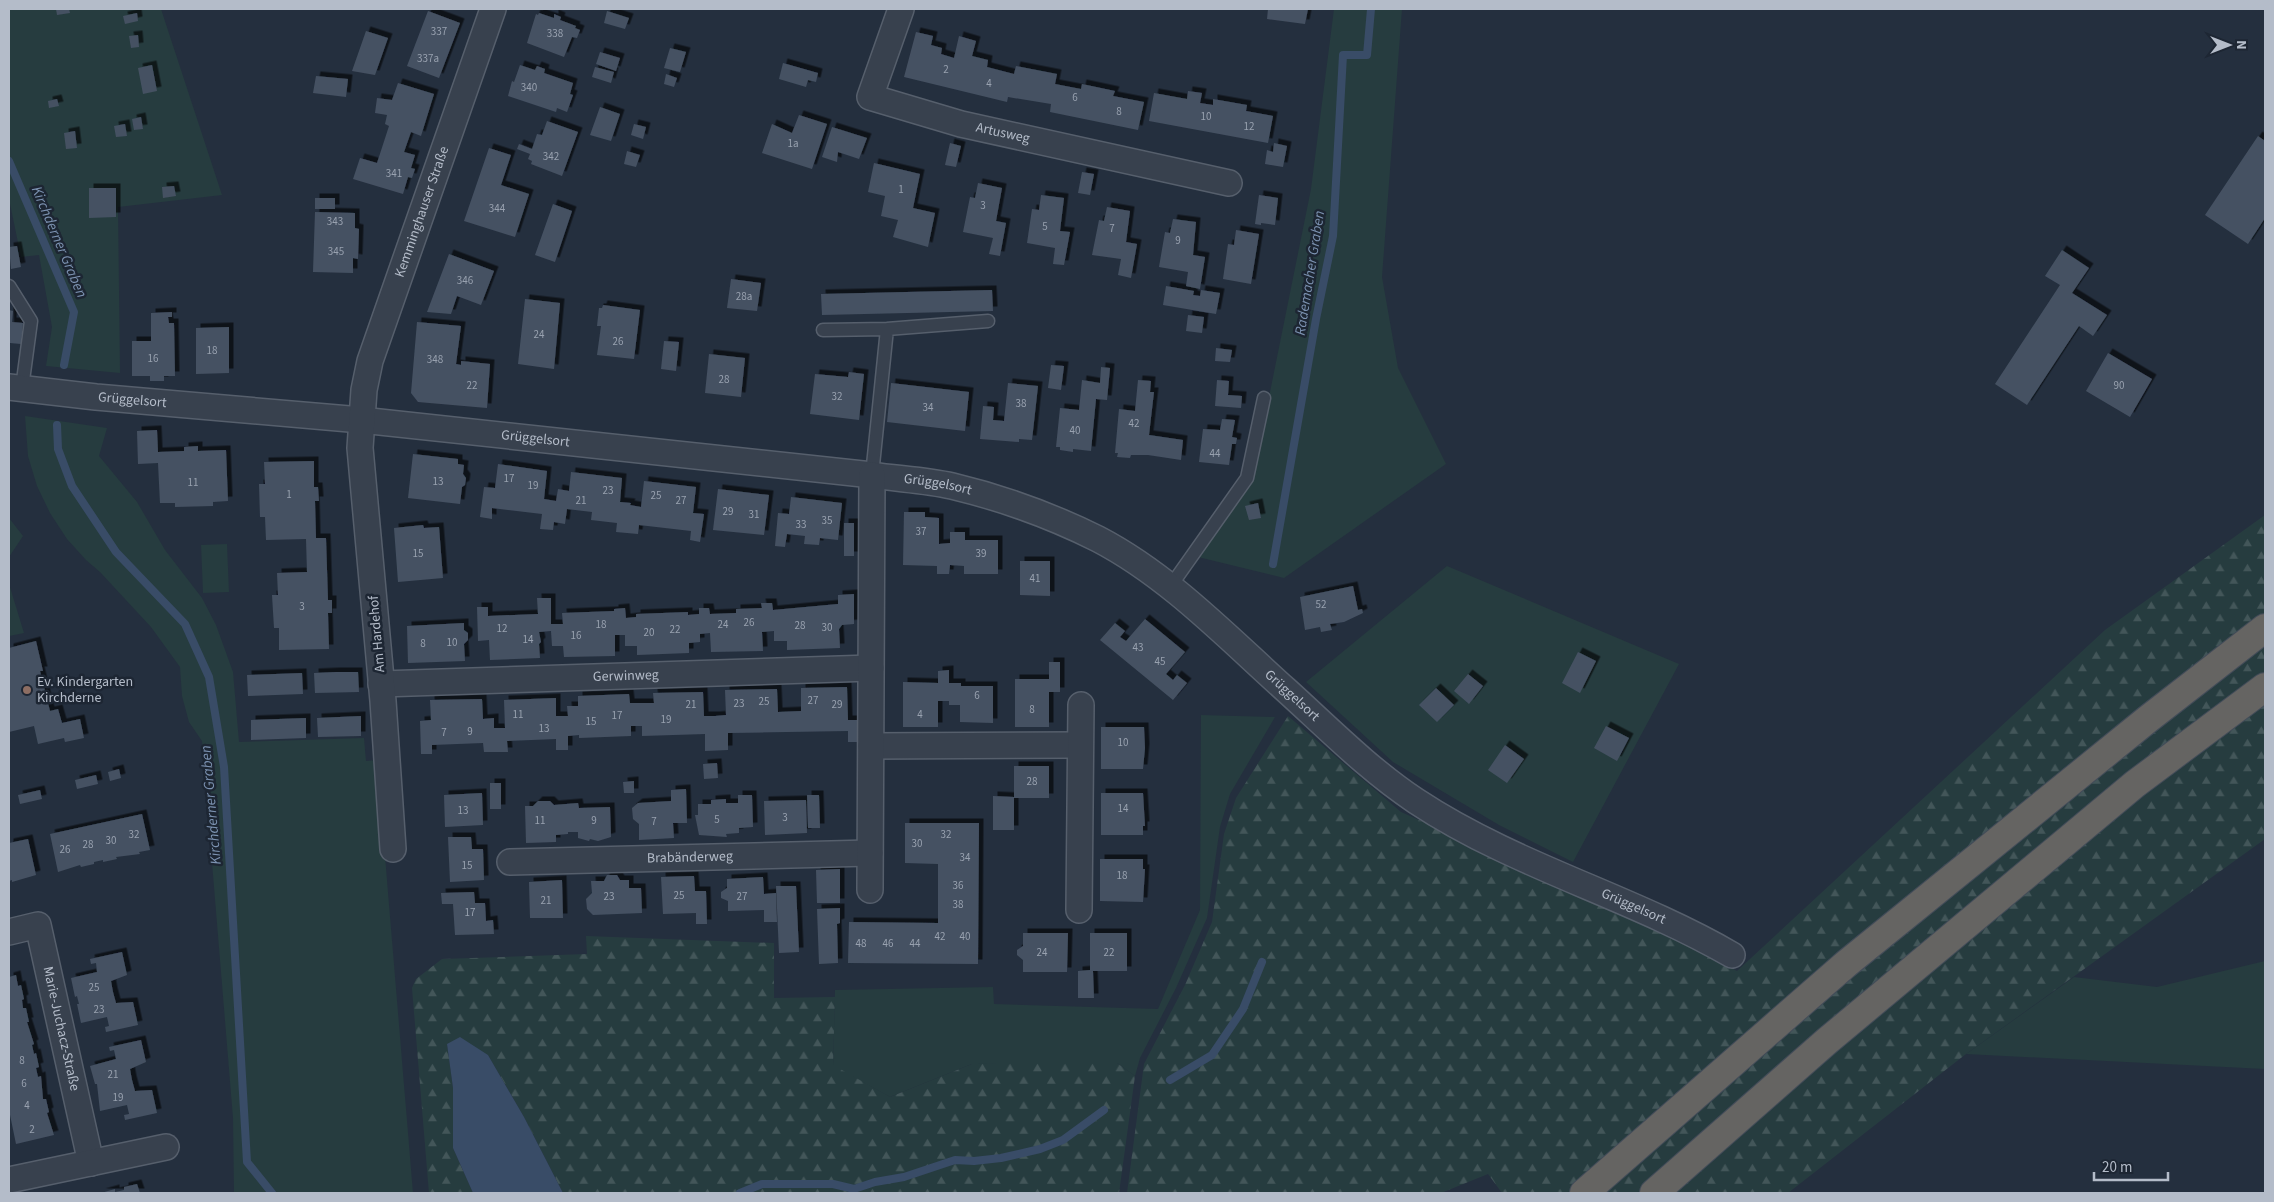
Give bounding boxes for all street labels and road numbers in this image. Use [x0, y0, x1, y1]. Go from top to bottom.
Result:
street label: Artusweg [974, 118, 1032, 149]
street label: Kemminghauser Straße [390, 144, 454, 280]
street label: Grüggelsort [97, 387, 168, 413]
street label: Grüggelsort [500, 425, 571, 452]
street label: Grüggelsort [903, 469, 974, 501]
street label: Am Hardehof [364, 594, 390, 673]
street label: Gerwinweg [593, 665, 659, 687]
street label: Grüggelsort [1260, 665, 1324, 726]
street label: Brabänderweg [647, 846, 733, 869]
street label: Grüggelsort [1598, 884, 1669, 930]
street label: Marie-Juchacz-Straße [38, 965, 85, 1093]

